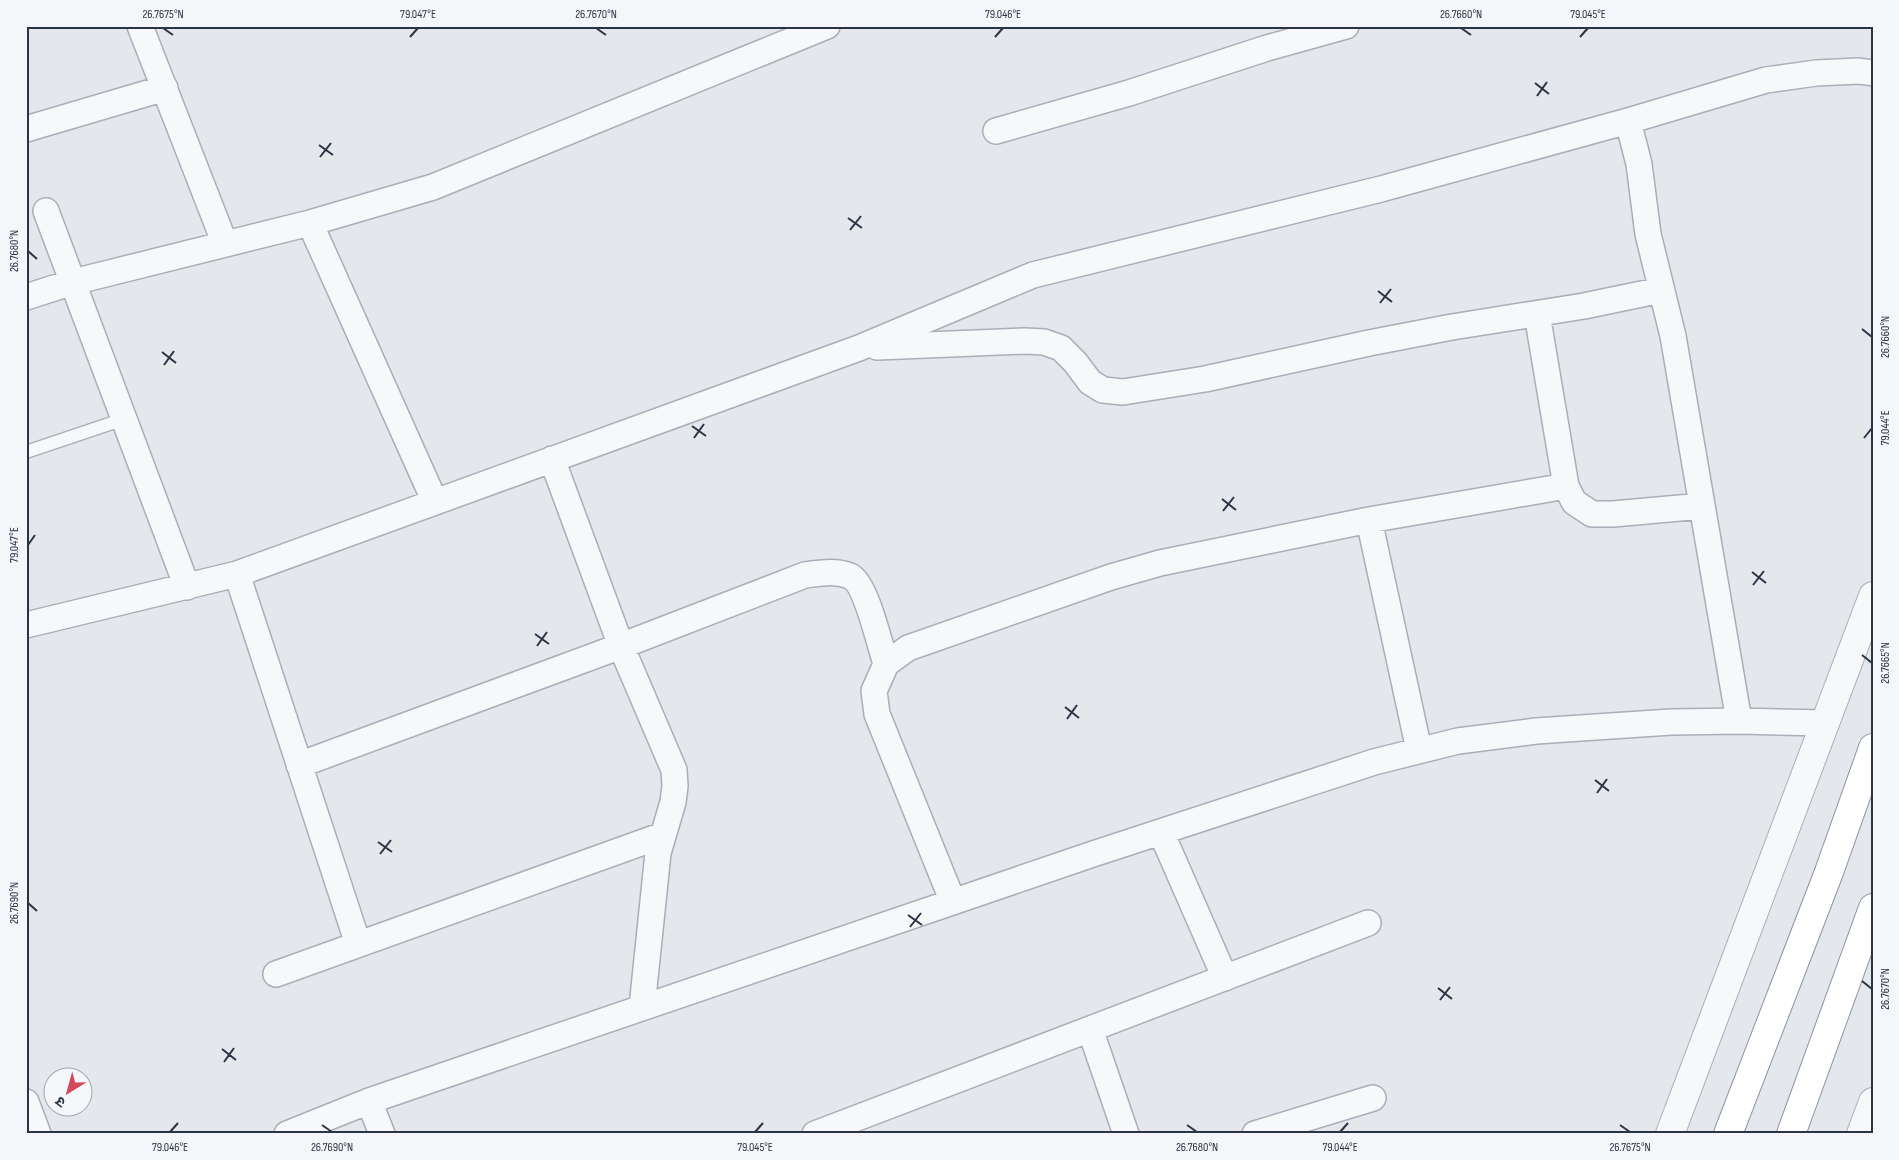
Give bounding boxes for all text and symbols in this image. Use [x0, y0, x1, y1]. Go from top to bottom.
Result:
text: 26.7675°N [142, 7, 184, 22]
text: 79.047°E [400, 7, 436, 22]
text: 26.7670°N [575, 7, 617, 22]
text: 79.046°E [985, 7, 1021, 22]
text: 26.7660°N [1440, 7, 1482, 22]
text: 79.045°E [1570, 7, 1606, 22]
text: 26.7680°N [7, 230, 22, 272]
text: 26.7660°N [1878, 316, 1893, 358]
text: 79.044°E [1878, 410, 1893, 446]
text: 79.047°E [7, 527, 22, 563]
text: 26.7665°N [1878, 642, 1893, 684]
text: 26.7690°N [7, 882, 22, 924]
text: 26.7670°N [1878, 968, 1893, 1010]
north arrow [42, 1068, 92, 1118]
text: उ [51, 1092, 69, 1111]
text: 79.046°E [152, 1140, 188, 1155]
text: 26.7690°N [311, 1140, 353, 1155]
text: 79.045°E [737, 1140, 773, 1155]
text: 26.7680°N [1176, 1140, 1218, 1155]
text: 79.044°E [1322, 1140, 1358, 1155]
text: 26.7675°N [1609, 1140, 1651, 1155]

